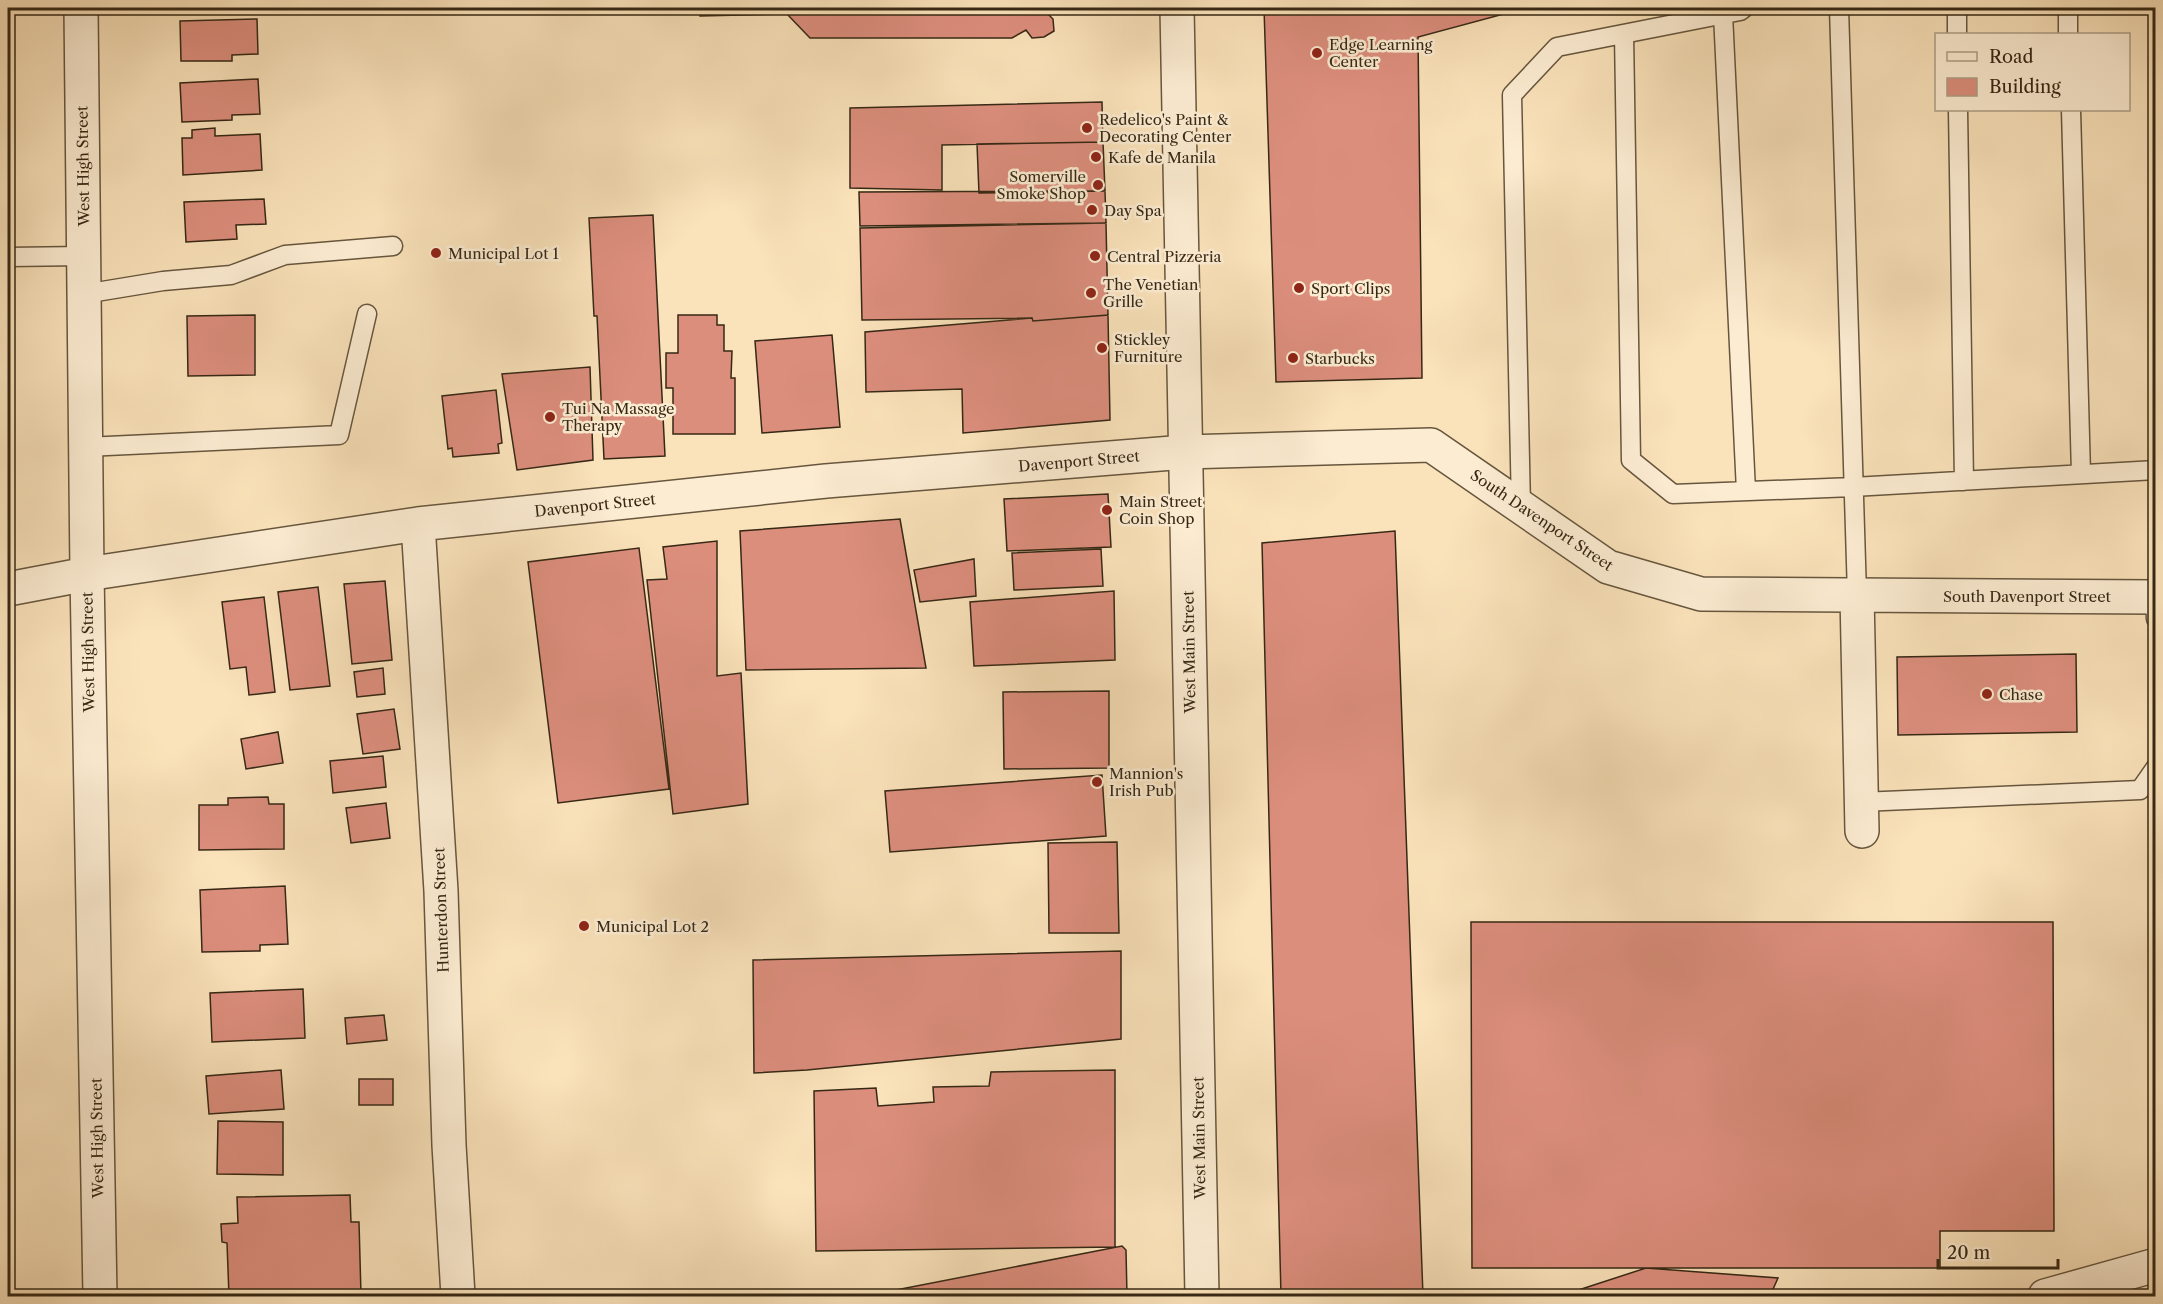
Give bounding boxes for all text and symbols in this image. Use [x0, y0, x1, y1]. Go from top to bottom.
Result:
legend [1935, 33, 2130, 111]
place label: Edge Learning Center [1329, 35, 1433, 71]
marker: Edge Learning Center [1310, 46, 1324, 60]
text: Road [1989, 46, 2034, 68]
text: Building [1989, 76, 2061, 98]
street label: West High Street [72, 105, 94, 227]
place label: Redelico's Paint & Decorating Center [1099, 110, 1232, 146]
marker: Redelico's Paint & Decorating Center [1080, 121, 1094, 135]
place label: Kafe de Manila [1108, 148, 1216, 167]
marker: Kafe de Manila [1089, 150, 1103, 164]
place label: Somerville Smoke Shop [997, 167, 1086, 203]
marker: Somerville Smoke Shop [1091, 178, 1105, 192]
place label: Day Spa [1104, 201, 1162, 220]
marker: Day Spa [1085, 203, 1099, 217]
place label: Municipal Lot 1 [448, 244, 559, 263]
marker: Municipal Lot 1 [429, 246, 443, 260]
place label: Central Pizzeria [1107, 247, 1221, 266]
marker: Central Pizzeria [1088, 249, 1102, 263]
place label: The Venetian Grille [1103, 275, 1199, 311]
place label: Sport Clips [1311, 279, 1390, 298]
marker: Sport Clips [1292, 281, 1306, 295]
marker: The Venetian Grille [1084, 286, 1098, 300]
place label: Stickley Furniture [1114, 330, 1182, 366]
marker: Stickley Furniture [1095, 341, 1109, 355]
place label: Starbucks [1305, 349, 1375, 368]
marker: Starbucks [1286, 351, 1300, 365]
place label: Tui Na Massage Therapy [562, 399, 674, 435]
marker: Tui Na Massage Therapy [543, 410, 557, 424]
street label: Davenport Street [1018, 446, 1141, 476]
street label: South Davenport Street [1467, 465, 1617, 575]
street label: Davenport Street [533, 489, 657, 521]
place label: Main Street Coin Shop [1119, 492, 1203, 528]
marker: Main Street Coin Shop [1100, 503, 1114, 517]
street label: South Davenport Street [1943, 587, 2112, 606]
street label: West Main Street [1178, 590, 1200, 715]
street label: West High Street [77, 591, 99, 713]
place label: Chase [1999, 685, 2043, 704]
marker: Chase [1980, 687, 1994, 701]
place label: Mannion's Irish Pub [1109, 764, 1183, 800]
marker: Mannion's Irish Pub [1090, 775, 1104, 789]
street label: Hunterdon Street [429, 846, 453, 973]
place label: Municipal Lot 2 [596, 917, 709, 936]
marker: Municipal Lot 2 [577, 919, 591, 933]
street label: West Main Street [1188, 1076, 1210, 1201]
street label: West High Street [86, 1077, 108, 1199]
scale bar [1938, 1232, 2058, 1270]
text: 20 m [1947, 1242, 1991, 1264]

